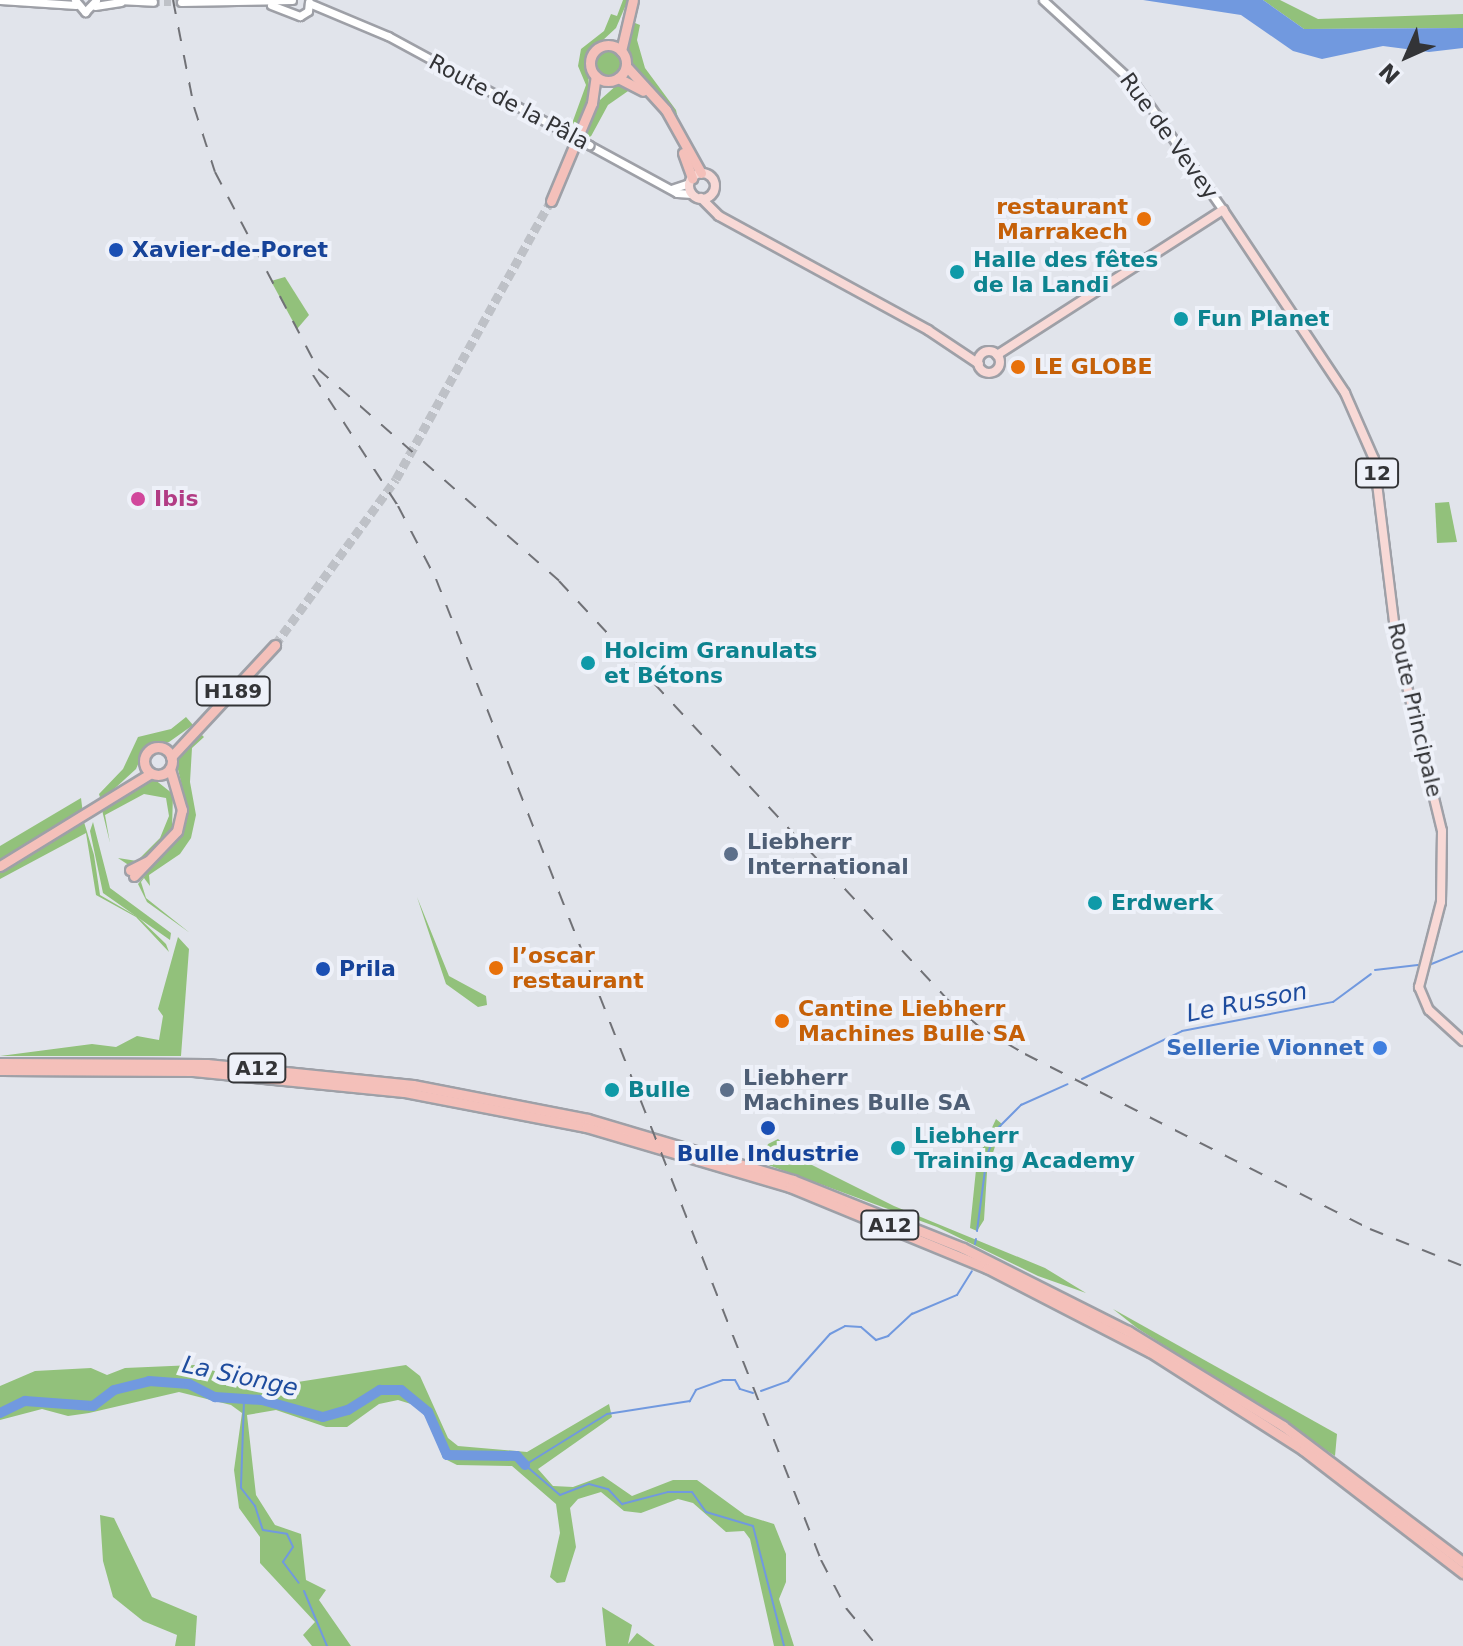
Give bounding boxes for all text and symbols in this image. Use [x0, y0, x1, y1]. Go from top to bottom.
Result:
north arrow [1367, 16, 1447, 96]
street label: Route de la Pâla [425, 49, 593, 155]
text: N [1374, 58, 1405, 89]
street label: Rue de Vevey [1114, 68, 1224, 204]
place label: restaurant Marrakech [996, 193, 1128, 244]
marker: restaurant Marrakech [1135, 210, 1153, 228]
place label: Xavier-de-Poret [132, 237, 328, 263]
marker: Xavier-de-Poret [107, 241, 125, 259]
place label: Halle des fêtes de la Landi [973, 246, 1158, 298]
marker: Halle des fêtes de la Landi [948, 263, 966, 281]
place label: Fun Planet [1197, 306, 1330, 332]
marker: Fun Planet [1172, 310, 1190, 328]
place label: LE GLOBE [1034, 354, 1152, 380]
marker: LE GLOBE [1009, 358, 1027, 376]
road number: 12 [1355, 457, 1399, 489]
place label: Ibis [154, 486, 199, 512]
marker: Ibis [129, 490, 147, 508]
street label: Route Principale [1382, 620, 1448, 800]
place label: Holcim Granulats et Bétons [604, 637, 817, 688]
marker: Holcim Granulats et Bétons [579, 654, 597, 672]
road number: H189 [195, 675, 271, 707]
place label: Liebherr International [747, 828, 909, 880]
marker: Liebherr International [722, 845, 740, 863]
place label: Erdwerk [1111, 890, 1213, 916]
marker: Erdwerk [1086, 894, 1104, 912]
place label: l’oscar restaurant [512, 942, 644, 994]
place label: Prila [339, 956, 396, 982]
marker: l’oscar restaurant [487, 959, 505, 977]
marker: Prila [314, 960, 332, 978]
water label: Le Russon [1184, 977, 1310, 1029]
place label: Cantine Liebherr Machines Bulle SA [798, 995, 1025, 1046]
marker: Cantine Liebherr Machines Bulle SA [773, 1012, 791, 1030]
place label: Sellerie Vionnet [1166, 1035, 1364, 1061]
marker: Sellerie Vionnet [1371, 1039, 1389, 1057]
road number: A12 [227, 1052, 287, 1084]
place label: Liebherr Machines Bulle SA [743, 1064, 970, 1116]
place label: Bulle [628, 1077, 690, 1103]
marker: Bulle [603, 1081, 621, 1099]
marker: Liebherr Machines Bulle SA [718, 1081, 736, 1099]
marker: Bulle Industrie [759, 1119, 777, 1137]
place label: Liebherr Training Academy [914, 1122, 1135, 1174]
marker: Liebherr Training Academy [889, 1139, 907, 1157]
place label: Bulle Industrie [677, 1141, 859, 1167]
road number: A12 [860, 1209, 920, 1241]
water label: La Sionge [180, 1351, 300, 1403]

